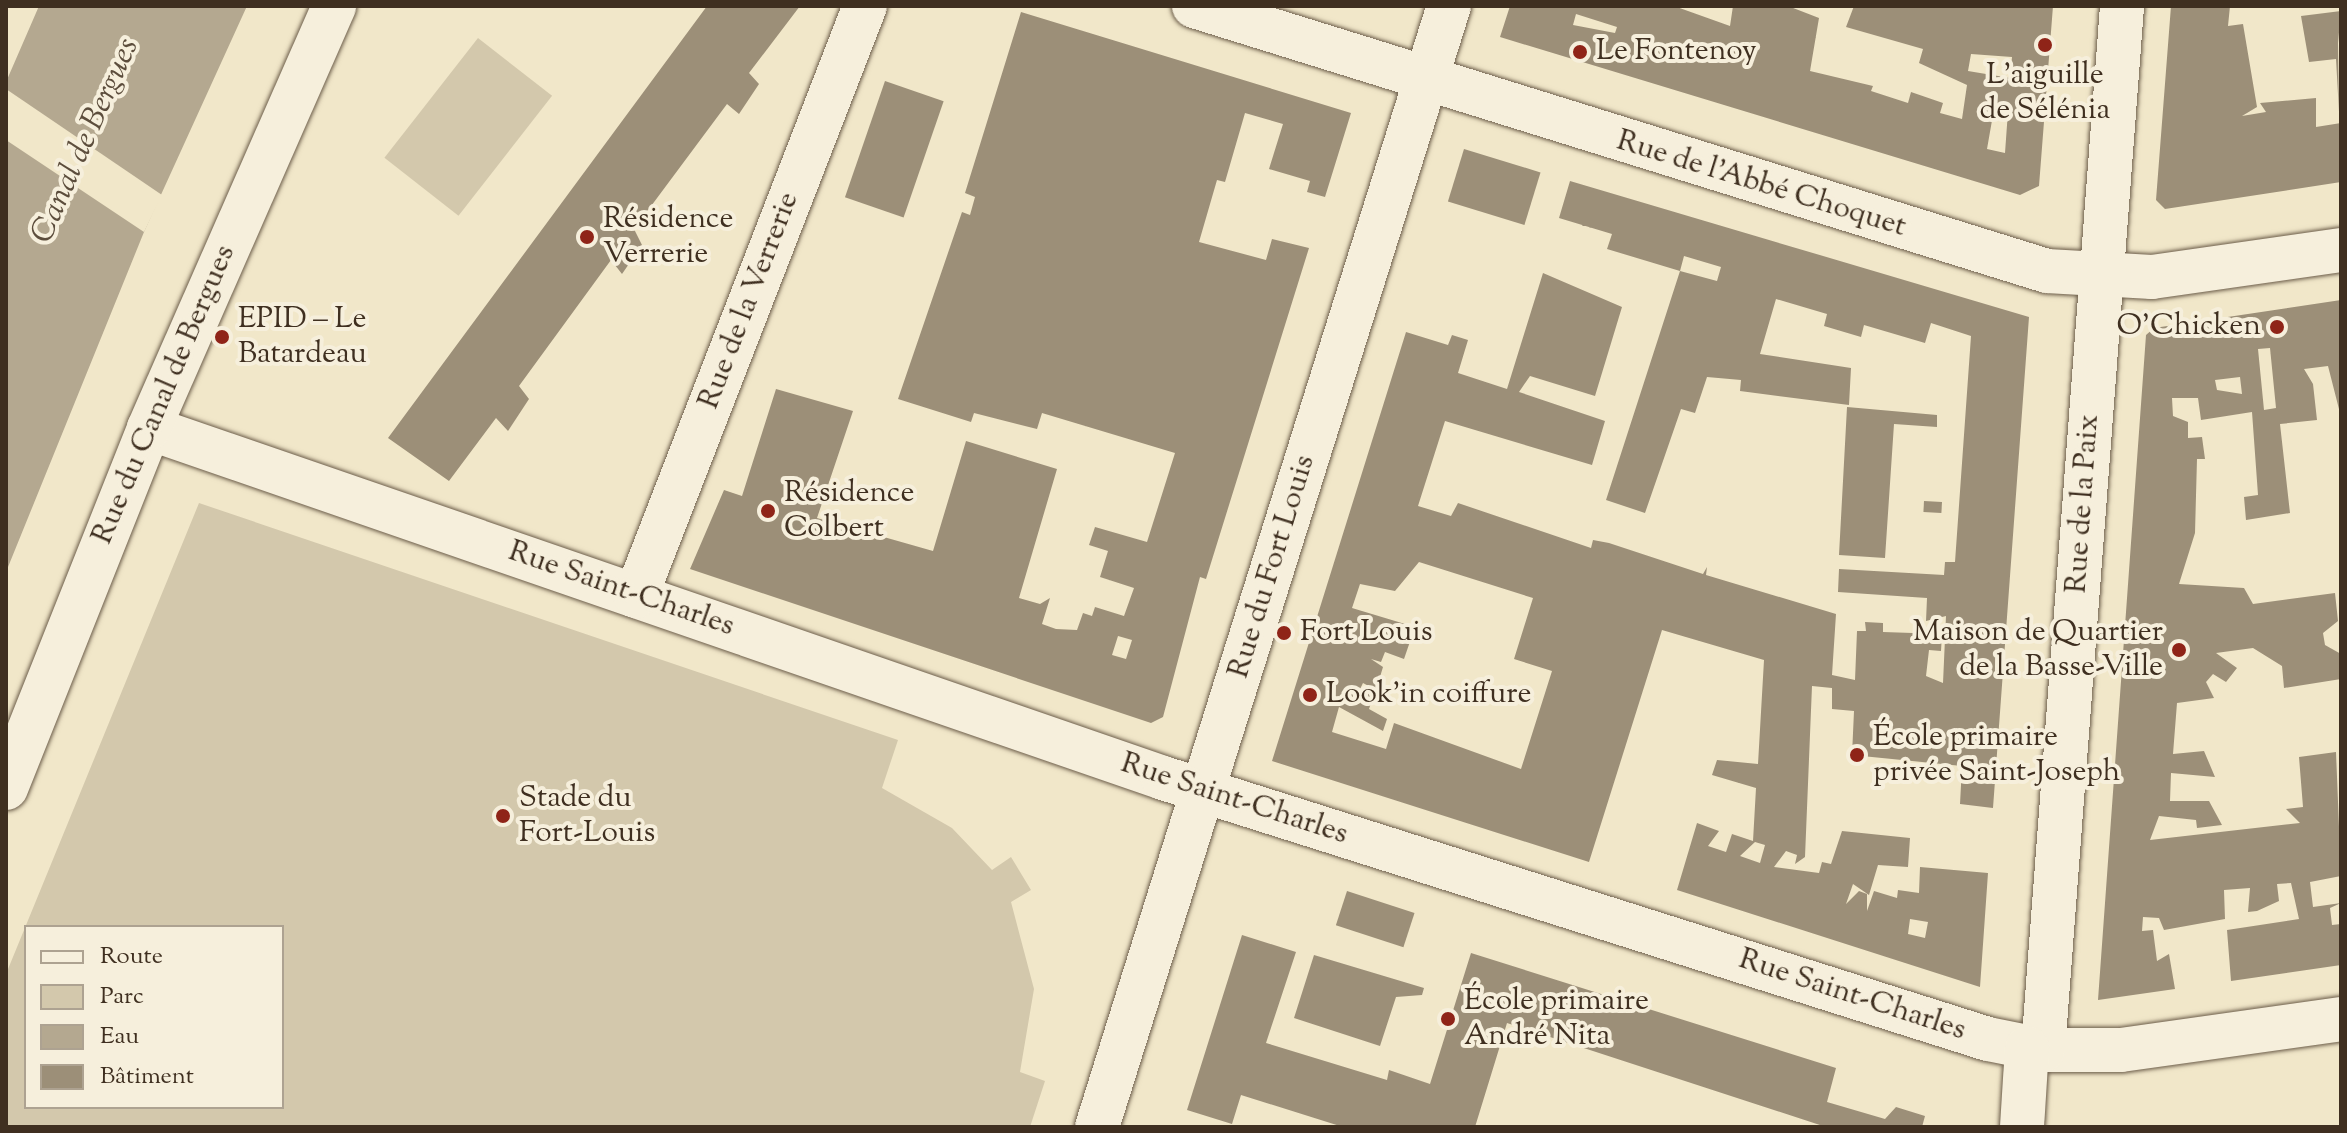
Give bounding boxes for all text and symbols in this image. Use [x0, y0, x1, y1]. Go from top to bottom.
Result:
water label: Canal de Bergues [24, 33, 148, 249]
place label: Le Fontenoy [1596, 34, 1757, 70]
marker: L'aiguille de Sélénia [2036, 36, 2054, 54]
marker: Le Fontenoy [1571, 43, 1589, 61]
place label: L'aiguille de Sélénia [1980, 58, 2110, 128]
street label: Rue de l'Abbé Choquet [1612, 124, 1910, 246]
street label: Rue de la Verrerie [692, 188, 808, 414]
place label: Résidence Verrerie [603, 202, 733, 272]
marker: Résidence Verrerie [578, 228, 596, 246]
street label: Rue du Canal de Bergues [86, 240, 244, 550]
place label: EPID – Le Batardeau [238, 302, 367, 372]
place label: O'Chicken [2116, 309, 2261, 345]
marker: O'Chicken [2268, 318, 2286, 336]
marker: EPID – Le Batardeau [213, 328, 231, 346]
street label: Rue de la Paix [2060, 413, 2108, 595]
street label: Rue du Fort Louis [1222, 451, 1324, 683]
place label: Résidence Colbert [784, 476, 914, 546]
marker: Résidence Colbert [759, 502, 777, 520]
street label: Rue Saint-Charles [503, 534, 739, 646]
place label: Fort Louis [1300, 615, 1433, 651]
place label: Maison de Quartier de la Basse-Ville [1913, 615, 2163, 686]
marker: Fort Louis [1275, 624, 1293, 642]
marker: Maison de Quartier de la Basse-Ville [2170, 641, 2188, 659]
place label: Look'in coiffure [1326, 677, 1531, 713]
marker: Look'in coiffure [1301, 686, 1319, 704]
place label: École primaire privée Saint-Joseph [1873, 720, 2120, 790]
street label: Rue Saint-Charles [1116, 746, 1352, 854]
marker: École primaire privée Saint-Joseph [1848, 746, 1866, 764]
place label: Stade du Fort-Louis [519, 781, 655, 852]
marker: Stade du Fort-Louis [494, 807, 512, 825]
legend [24, 925, 284, 1109]
text: Route [100, 940, 163, 974]
street label: Rue Saint-Charles [1734, 942, 1970, 1050]
text: Parc [100, 980, 144, 1014]
place label: École primaire André Nita [1464, 984, 1649, 1054]
marker: École primaire André Nita [1439, 1010, 1457, 1028]
text: Eau [100, 1020, 139, 1054]
text: Bâtiment [100, 1060, 194, 1094]

